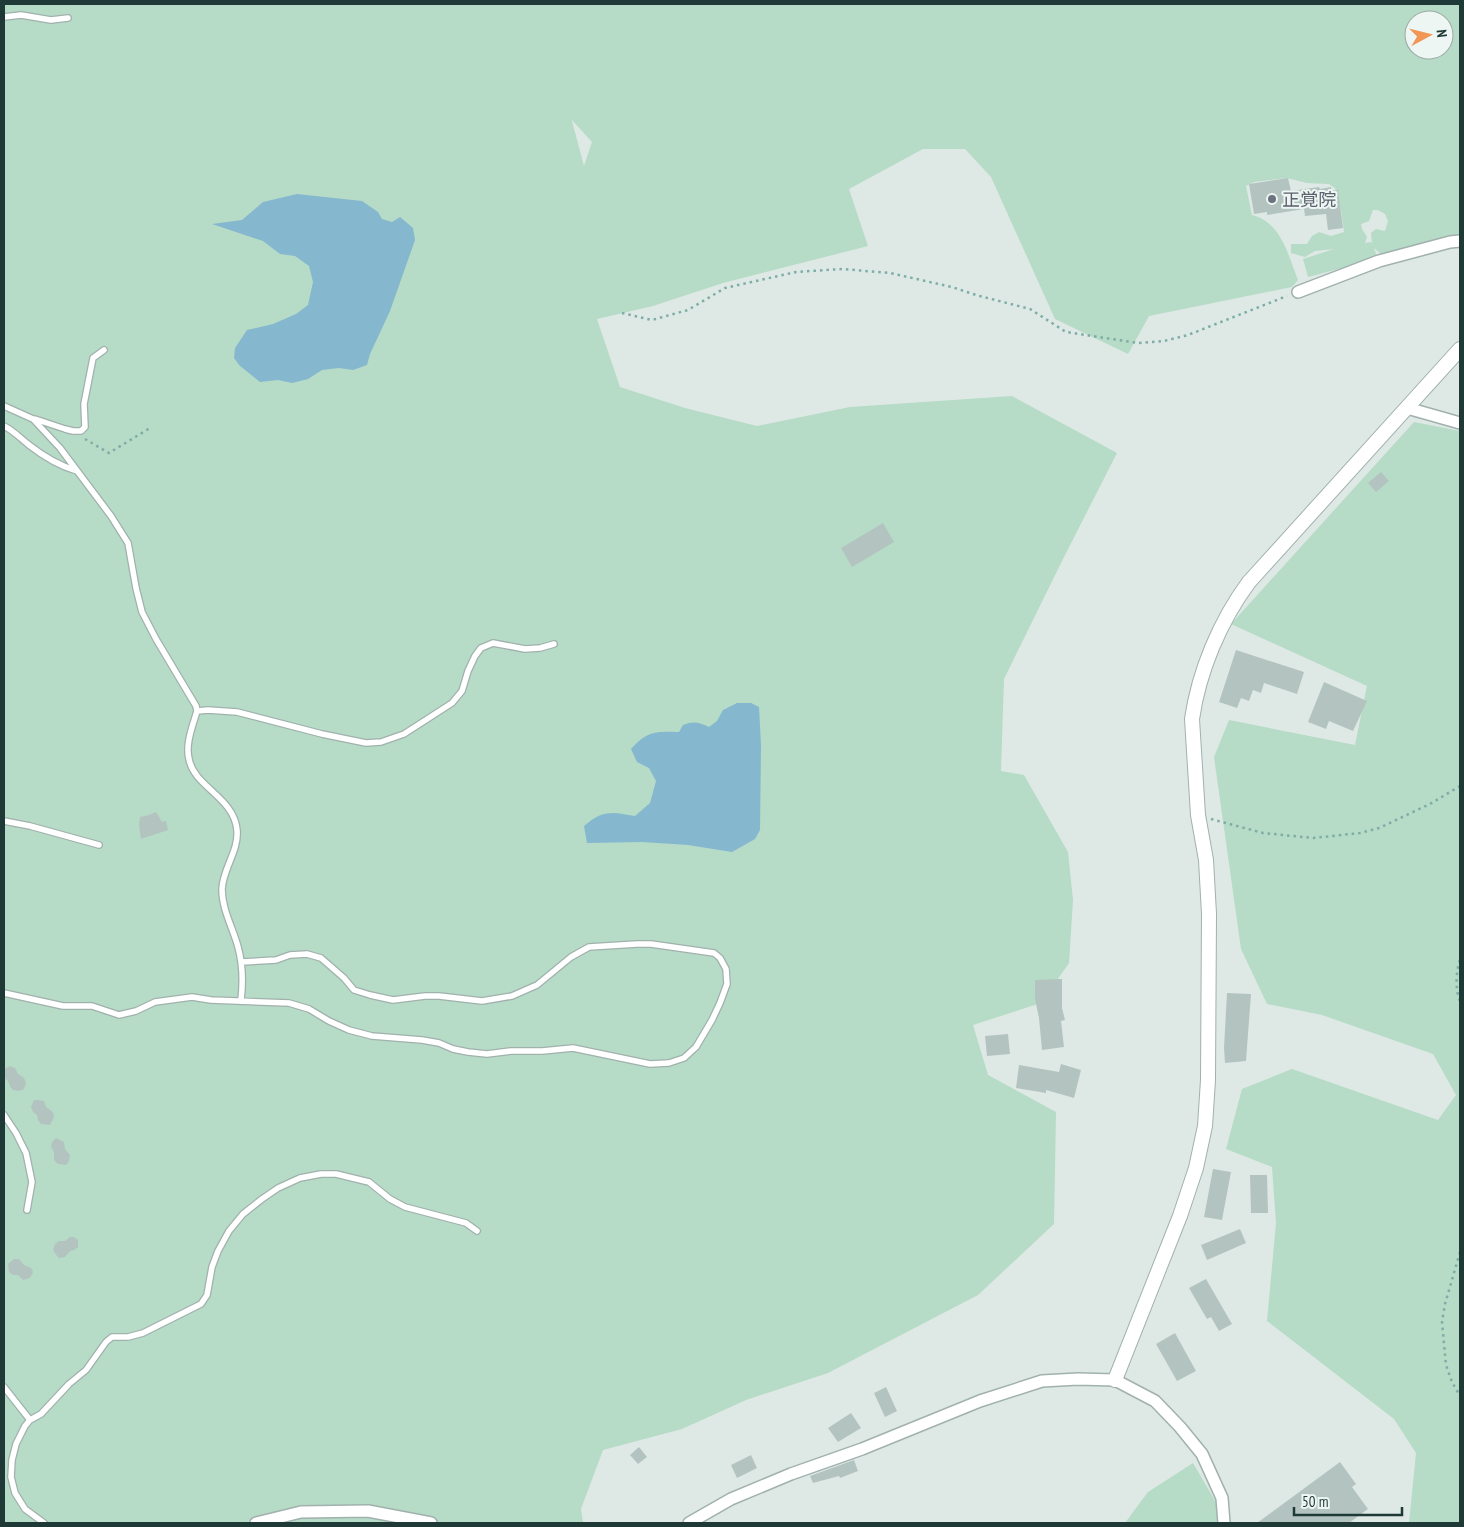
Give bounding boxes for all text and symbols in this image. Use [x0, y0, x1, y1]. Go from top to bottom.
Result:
north arrow [1404, 10, 1454, 60]
text: N [1433, 29, 1451, 38]
place label: 正覚院 [1282, 188, 1336, 211]
marker: 正覚院 [1266, 193, 1278, 205]
scale bar [1294, 1484, 1402, 1516]
text: 50 m [1302, 1492, 1328, 1511]

